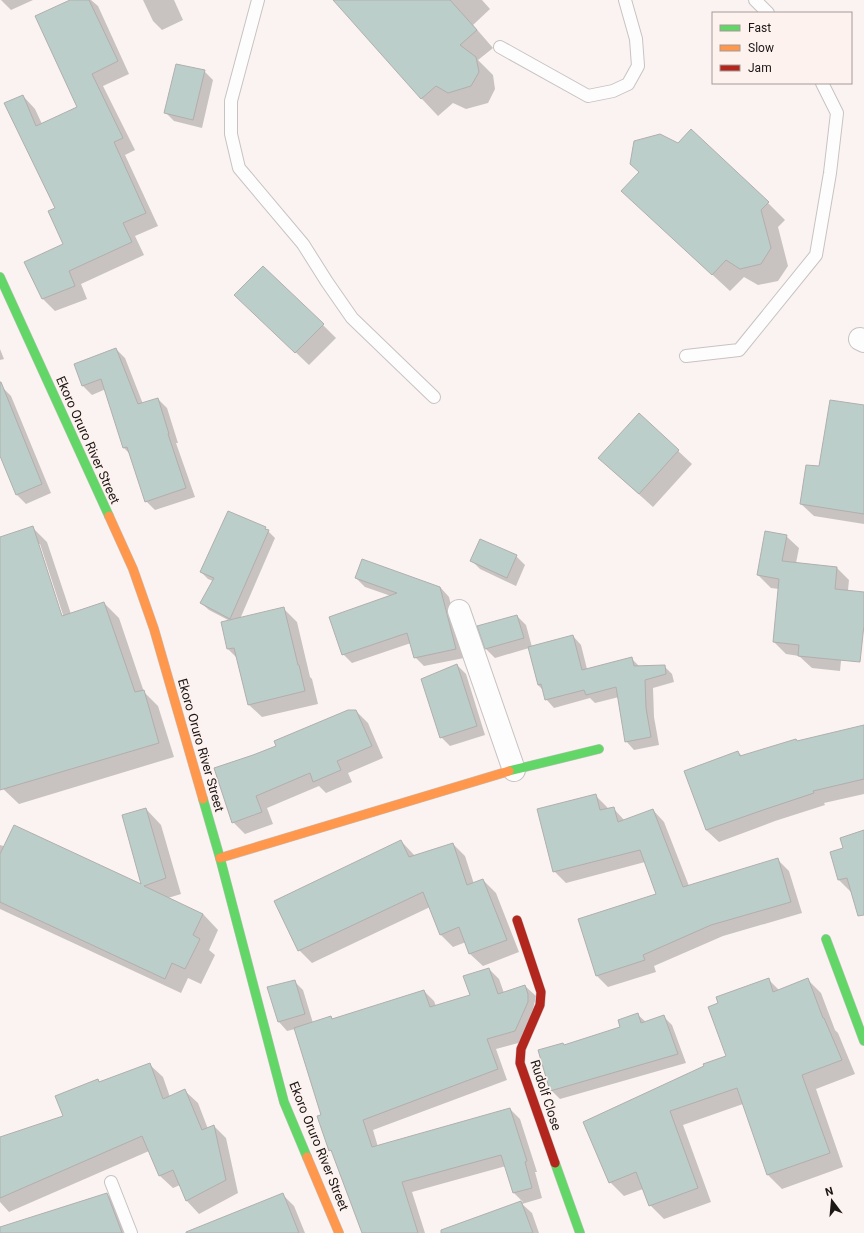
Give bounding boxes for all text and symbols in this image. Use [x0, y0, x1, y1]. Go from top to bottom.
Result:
legend [712, 12, 852, 84]
text: Fast [748, 21, 771, 35]
text: Slow [748, 41, 774, 55]
text: Jam [748, 61, 772, 75]
street label: Ekoro Oruro River Street [53, 374, 123, 506]
street label: Ekoro Oruro River Street [175, 677, 227, 813]
street label: Rudolf Close [528, 1058, 565, 1132]
street label: Ekoro Oruro River Street [286, 1079, 352, 1213]
north arrow [812, 1181, 852, 1221]
text: N [824, 1184, 835, 1199]

